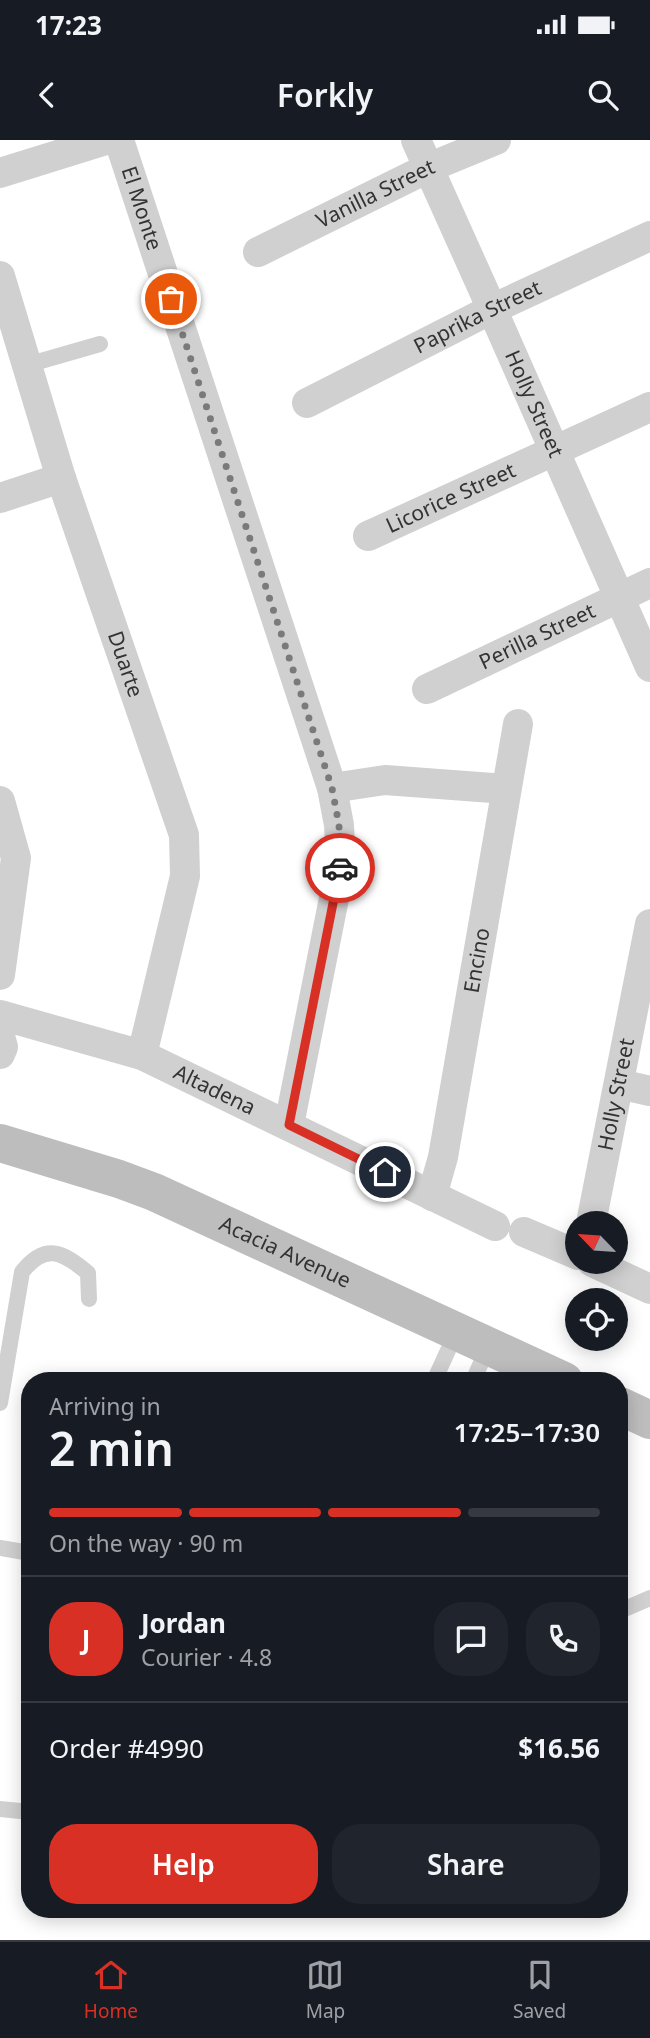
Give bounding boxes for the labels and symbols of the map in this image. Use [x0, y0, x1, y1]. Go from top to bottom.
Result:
street label: Vanilla Street [311, 152, 439, 234]
street label: El Monte [116, 162, 169, 254]
pin [141, 269, 201, 329]
street label: Paprika Street [409, 273, 546, 359]
street label: Holly Street [499, 346, 571, 462]
street label: Licorice Street [381, 455, 520, 539]
street label: Perilla Street [474, 596, 600, 675]
street label: Duarte [102, 627, 150, 701]
courier [305, 833, 375, 903]
street label: Encino [457, 925, 495, 995]
street label: Holly Street [591, 1035, 640, 1153]
street label: Altadena [169, 1057, 260, 1121]
pin [355, 1142, 415, 1202]
street label: Acacia Avenue [215, 1209, 356, 1294]
north arrow [565, 1211, 628, 1274]

